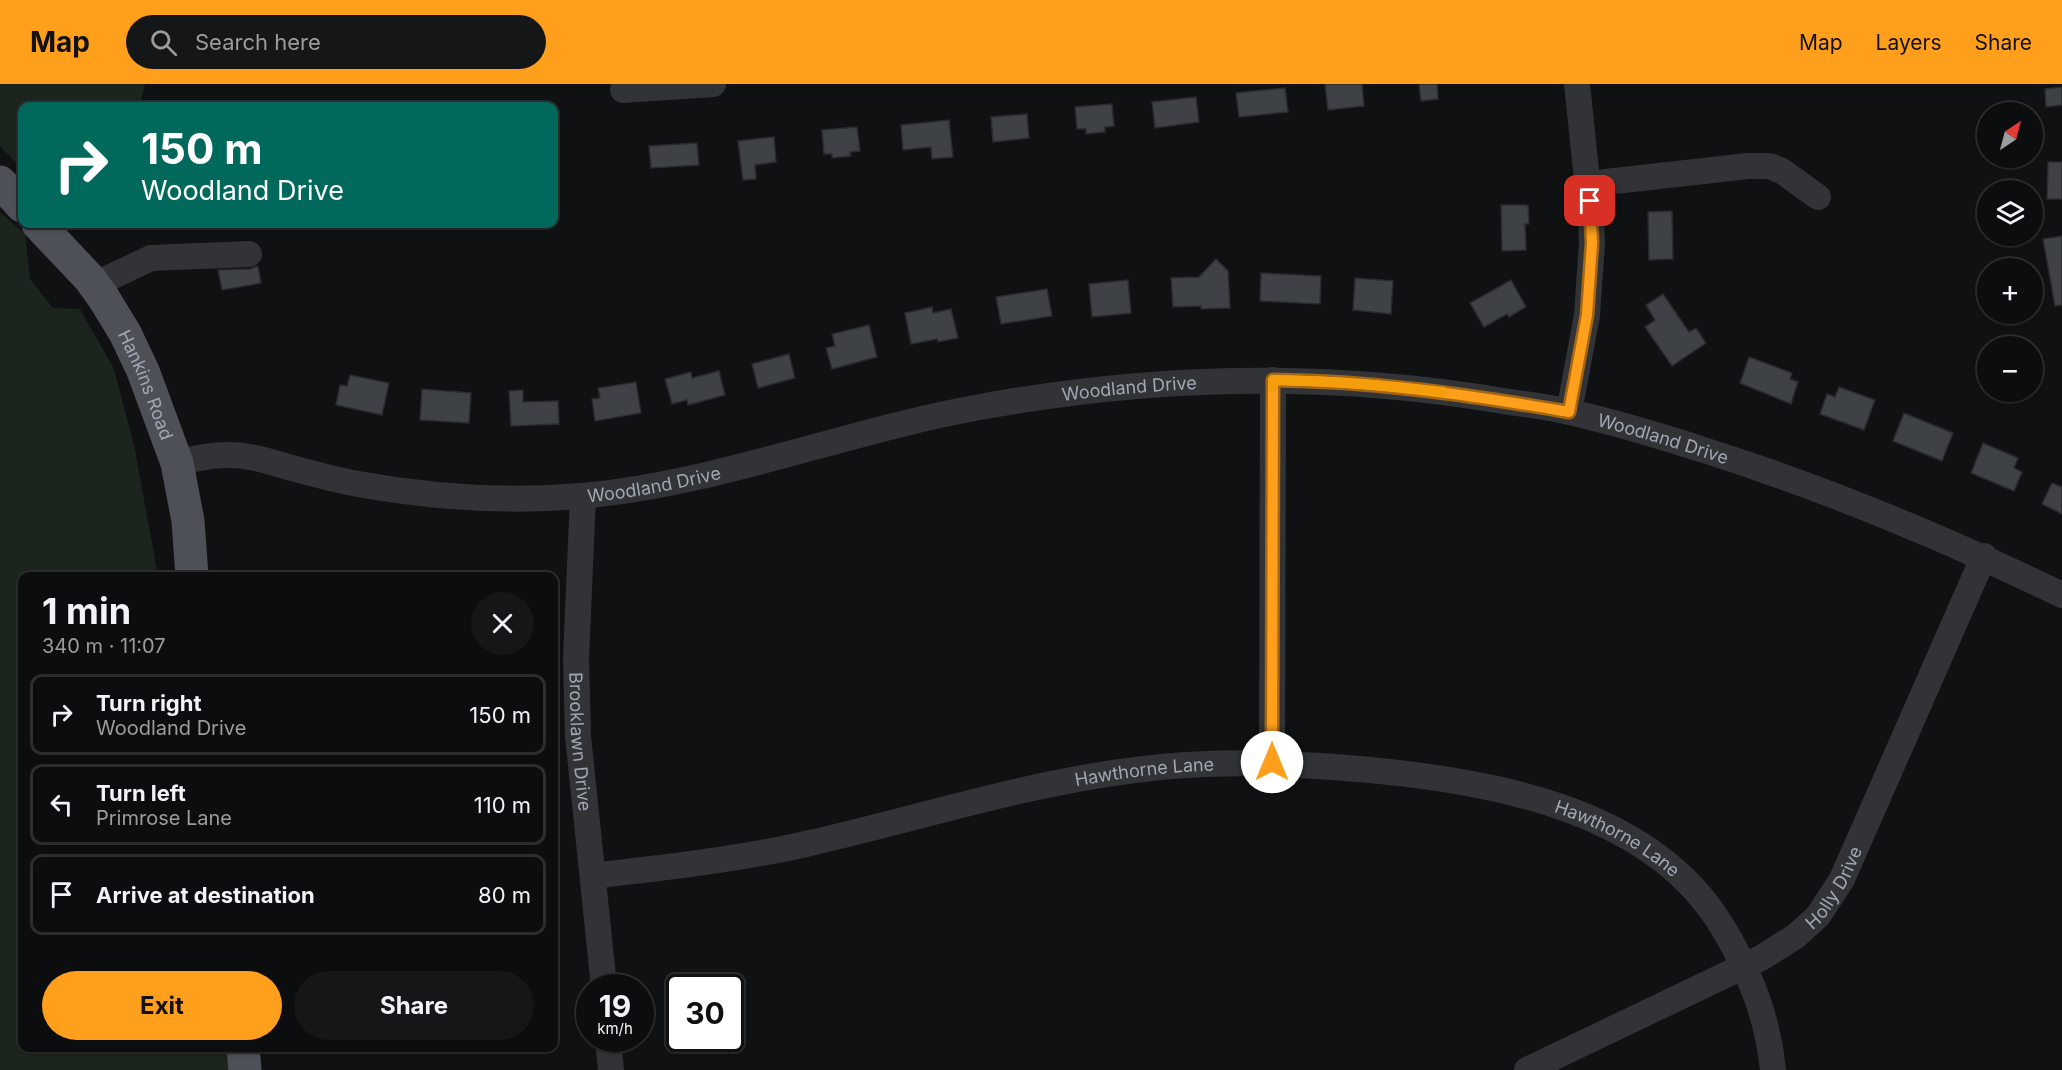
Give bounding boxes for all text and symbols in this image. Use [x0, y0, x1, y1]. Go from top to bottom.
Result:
search box [126, 15, 546, 69]
text: Map [30, 25, 90, 59]
icon: search [147, 26, 180, 59]
text: Search here [195, 29, 321, 55]
text: Map [1799, 30, 1843, 55]
text: Layers [1876, 30, 1942, 55]
text: Share [1975, 30, 2032, 55]
north arrow [1977, 102, 2043, 168]
map controls [1977, 102, 2043, 402]
text: 150 m [141, 123, 263, 174]
icon: right [42, 126, 120, 204]
text: Woodland Drive [141, 174, 344, 207]
pin [1564, 175, 1615, 226]
button: layers [1977, 180, 2043, 246]
icon: arrive [1573, 184, 1606, 217]
button: + [1977, 258, 2043, 324]
street label: Hankins Road [114, 326, 178, 443]
button: − [1977, 336, 2043, 402]
street label: Woodland Drive [1061, 372, 1197, 404]
street label: Woodland Drive [1596, 409, 1731, 468]
street label: Woodland Drive [586, 461, 723, 506]
text: 1 min [42, 589, 131, 633]
button: close [471, 592, 534, 655]
text: 340 m · 11:07 [42, 634, 166, 658]
street label: Brooklawn Drive [566, 672, 596, 812]
text: Turn right [96, 690, 202, 716]
icon: right [45, 698, 78, 731]
text: 150 m [469, 702, 531, 728]
text: Woodland Drive [96, 716, 246, 740]
position arrow [1240, 730, 1304, 794]
street label: Hawthorne Lane [1073, 753, 1214, 790]
text: Turn left [96, 780, 186, 806]
icon: left [45, 788, 78, 821]
text: 110 m [474, 792, 531, 818]
street label: Hawthorne Lane [1552, 795, 1685, 881]
text: Primrose Lane [96, 806, 232, 830]
street label: Holly Drive [1801, 843, 1866, 933]
icon: arrive [45, 878, 78, 911]
text: Arrive at destination [96, 882, 315, 908]
text: 80 m [478, 882, 531, 908]
button: Exit [42, 971, 282, 1040]
button: Share [294, 971, 534, 1040]
speed limit sign: 30 [666, 974, 744, 1052]
text: 19 [599, 988, 631, 1024]
text: km/h [597, 1019, 633, 1038]

